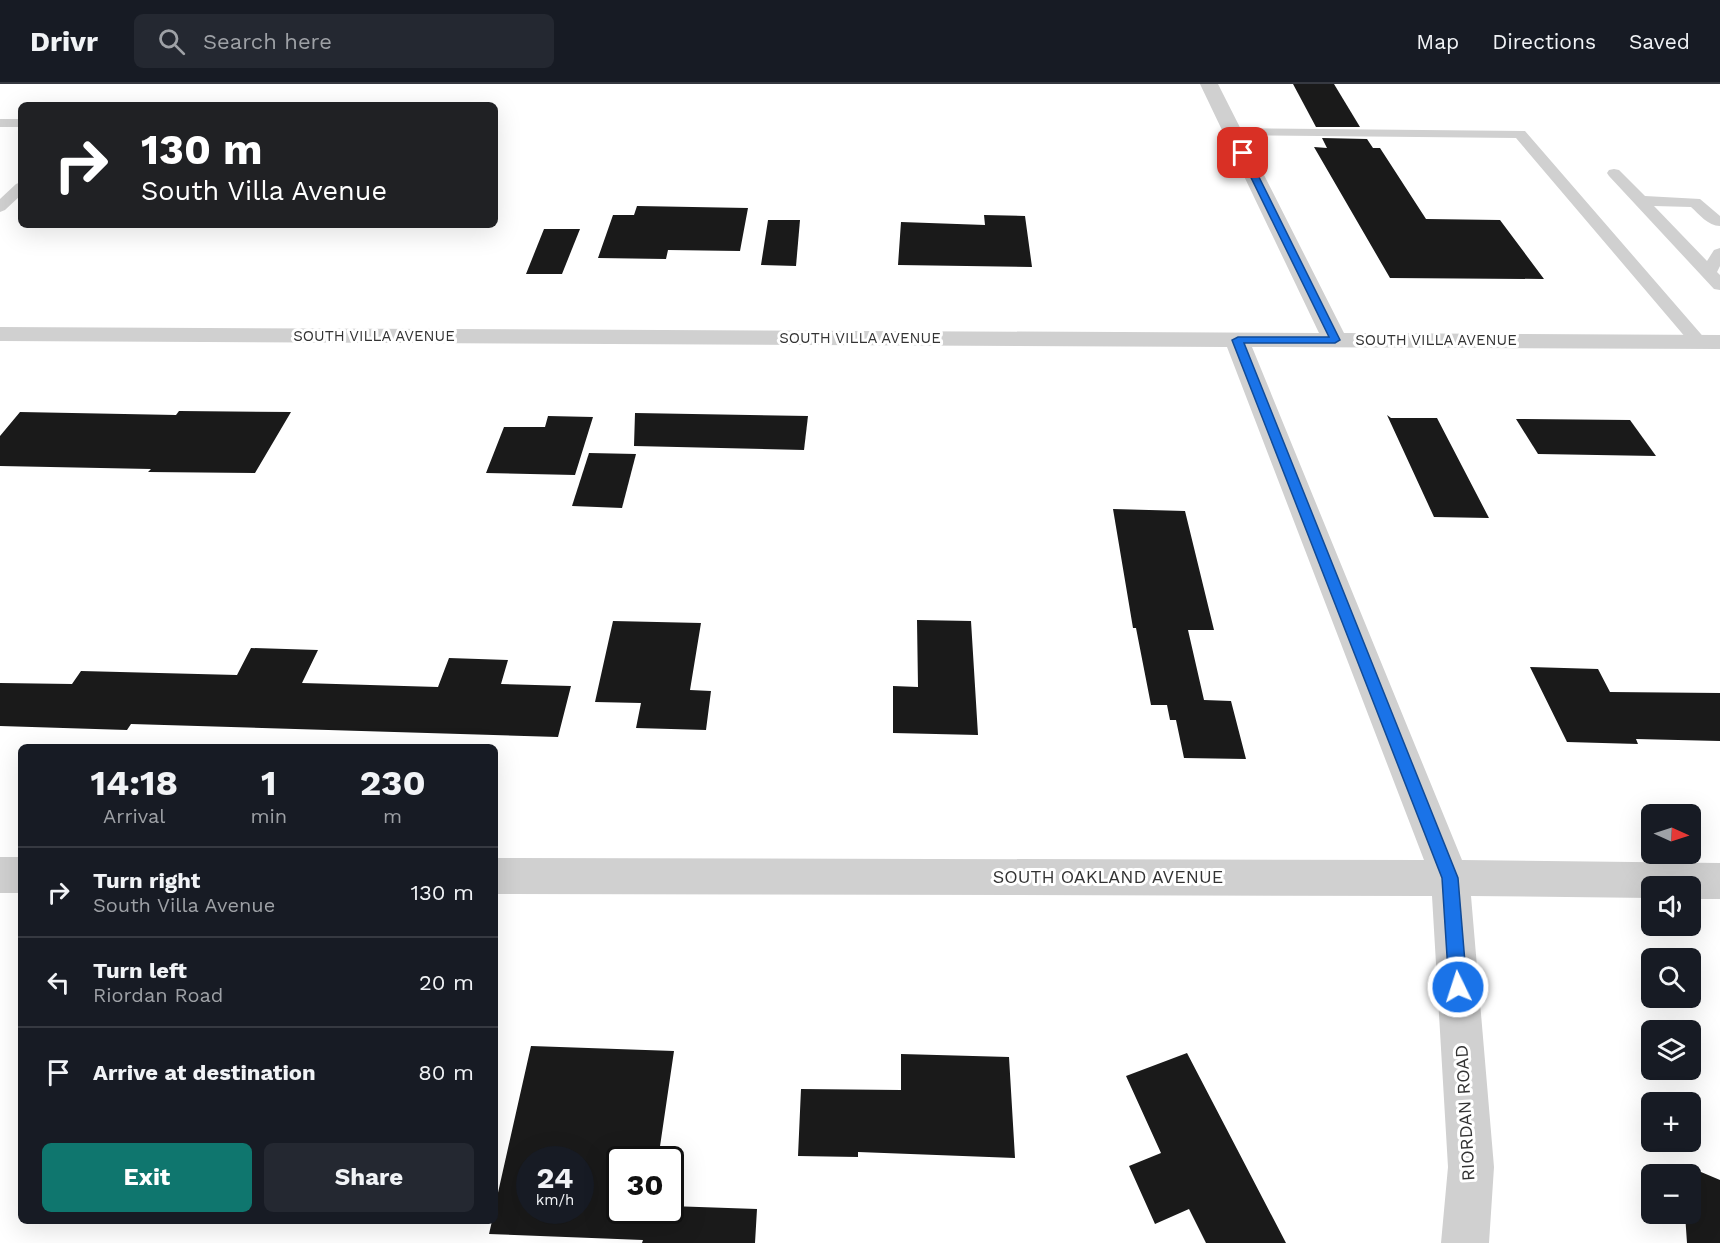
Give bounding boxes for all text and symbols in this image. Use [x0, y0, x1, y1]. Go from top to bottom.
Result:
search box [134, 14, 554, 68]
text: Drivr [30, 25, 98, 58]
icon: search [155, 25, 188, 58]
text: Search here [203, 29, 332, 54]
text: Map [1416, 29, 1459, 54]
text: Directions [1492, 29, 1596, 54]
text: Saved [1629, 29, 1690, 54]
text: 130 m [141, 125, 263, 174]
icon: right [42, 126, 120, 204]
pin [1217, 127, 1268, 178]
icon: arrive [1226, 136, 1259, 169]
text: South Villa Avenue [141, 175, 387, 207]
street label: SOUTH VILLA AVENUE [293, 327, 455, 345]
street label: SOUTH VILLA AVENUE [779, 329, 941, 347]
street label: SOUTH VILLA AVENUE [1355, 331, 1517, 349]
text: 14:18 [90, 762, 178, 804]
text: 1 [261, 762, 277, 804]
text: 230 [360, 762, 426, 804]
text: Arrival [103, 804, 165, 828]
text: min [250, 804, 287, 828]
text: m [383, 804, 402, 828]
north arrow [1641, 804, 1701, 864]
map controls [1641, 804, 1701, 1224]
street label: SOUTH OAKLAND AVENUE [993, 866, 1223, 887]
text: Turn right [93, 868, 200, 893]
icon: right [42, 876, 75, 909]
button: sound [1641, 876, 1701, 936]
text: 130 m [410, 880, 474, 905]
text: South Villa Avenue [93, 893, 275, 917]
button: search [1641, 948, 1701, 1008]
position arrow [1426, 955, 1490, 1019]
text: Turn left [93, 958, 187, 983]
icon: left [42, 966, 75, 999]
text: 20 m [419, 970, 474, 995]
text: Riordan Road [93, 983, 223, 1007]
button: layers [1641, 1020, 1701, 1080]
street label: RIORDAN ROAD [1450, 1044, 1479, 1182]
icon: arrive [42, 1056, 75, 1089]
text: Arrive at destination [93, 1060, 316, 1085]
text: 80 m [418, 1060, 474, 1085]
button: + [1641, 1092, 1701, 1152]
button: Exit [42, 1143, 252, 1212]
button: Share [264, 1143, 474, 1212]
speed limit sign: 30 [606, 1146, 684, 1224]
text: 24 [537, 1160, 573, 1195]
button: − [1641, 1164, 1701, 1224]
text: km/h [536, 1191, 574, 1209]

